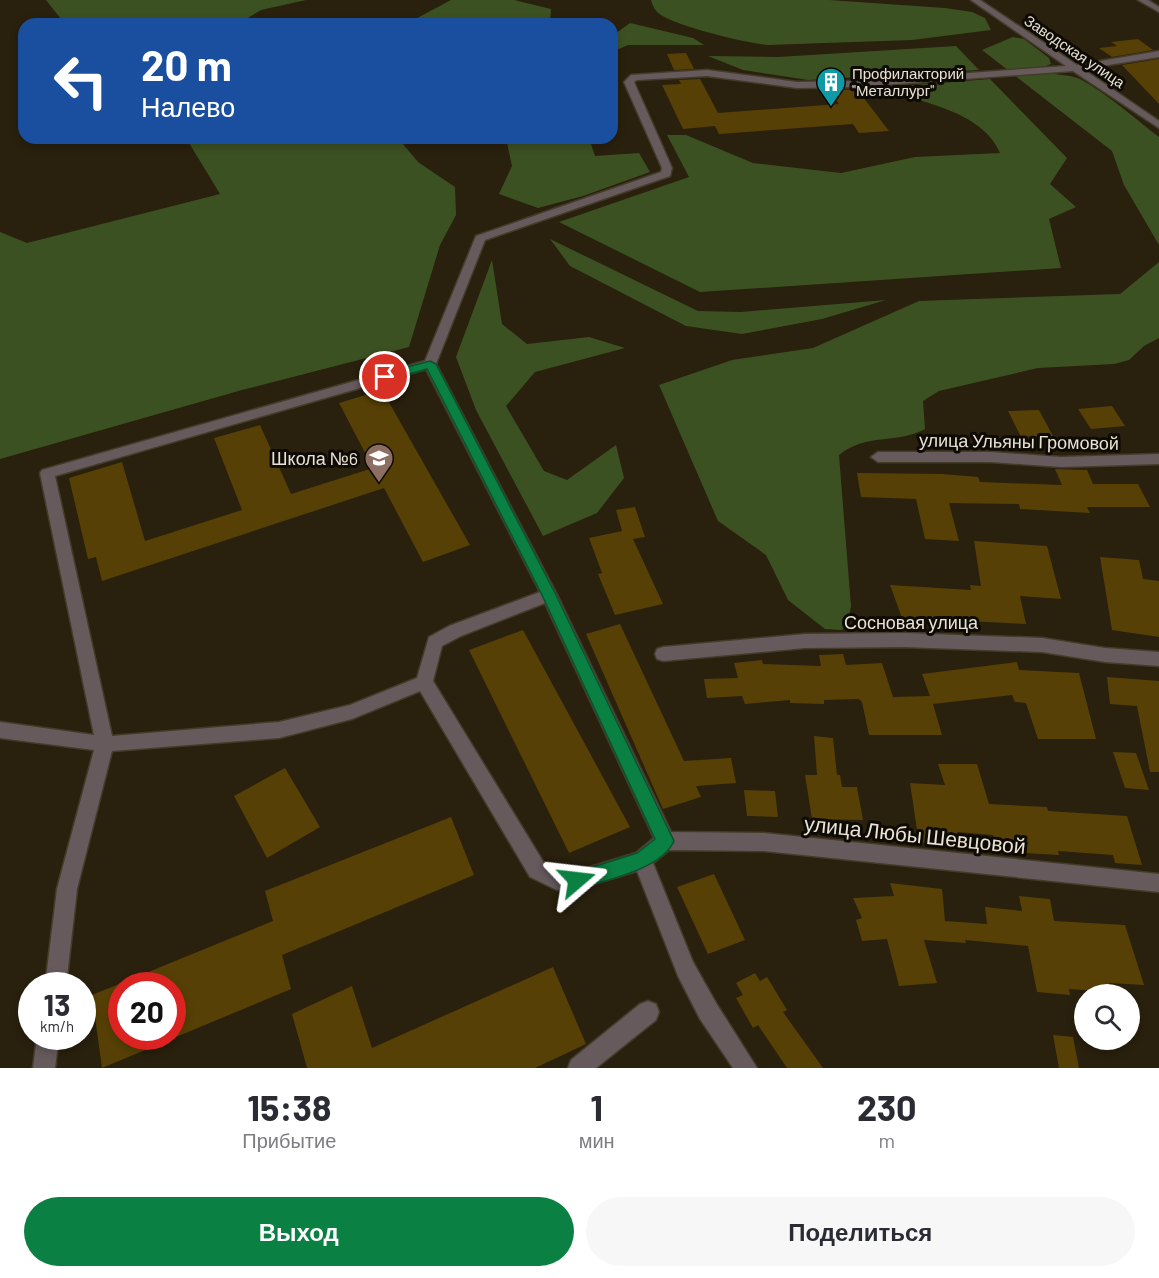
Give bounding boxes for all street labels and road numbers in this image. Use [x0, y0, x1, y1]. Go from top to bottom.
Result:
street label: Заводская улица [1021, 11, 1129, 92]
street label: улица Ульяны Громовой [919, 428, 1119, 454]
street label: Сосновая улица [844, 611, 979, 633]
street label: улица Любы Шевцовой [803, 810, 1027, 858]

